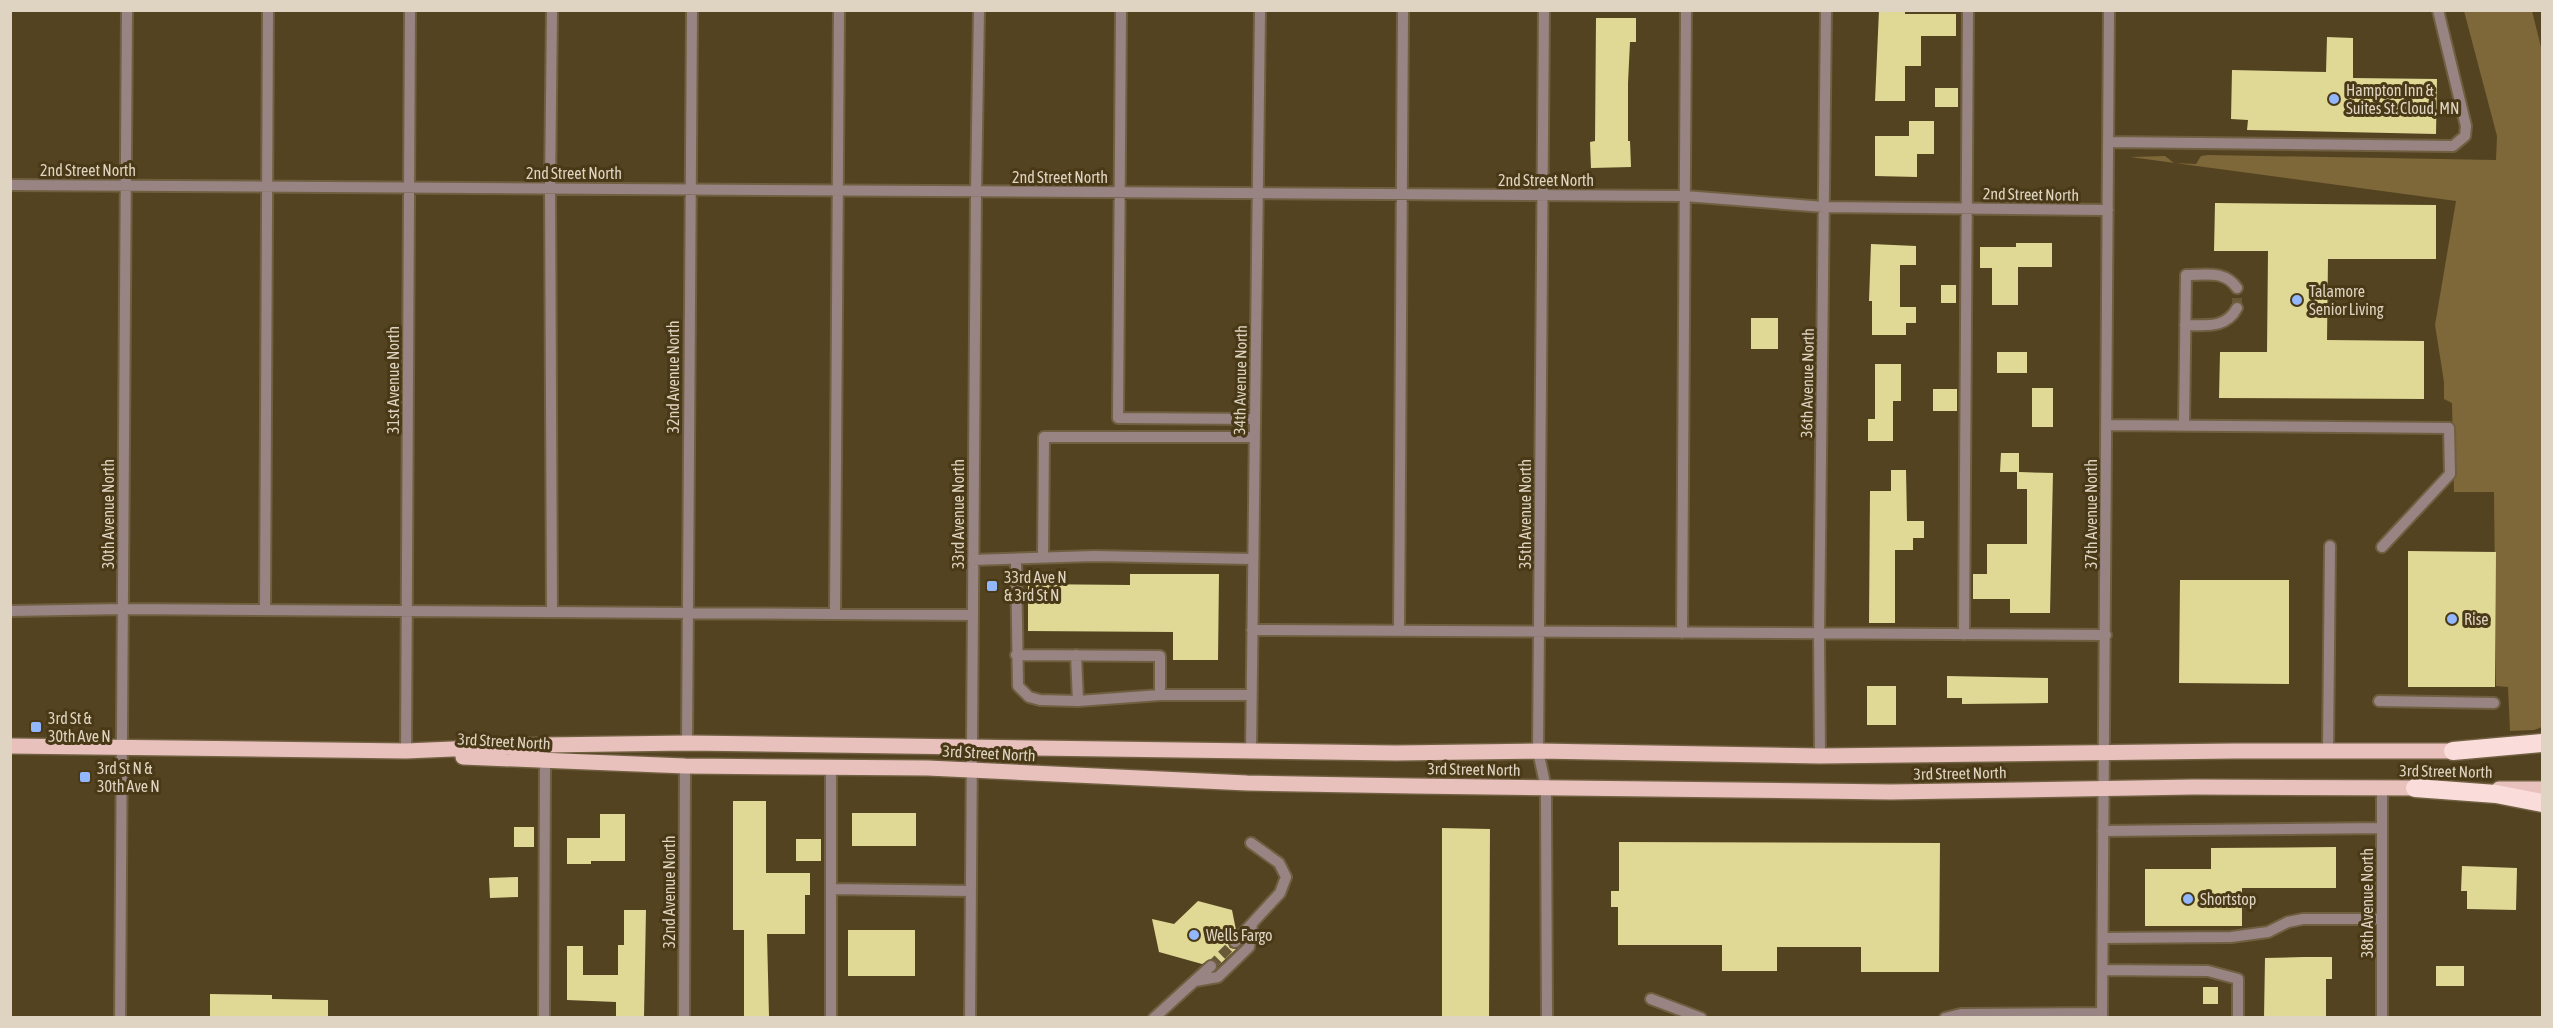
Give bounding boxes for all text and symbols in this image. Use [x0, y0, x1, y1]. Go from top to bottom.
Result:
place label: Hampton Inn & Suites St. Cloud, MN [2346, 81, 2459, 117]
marker: Hampton Inn & Suites St. Cloud, MN [2327, 92, 2341, 106]
street label: 2nd Street North [40, 161, 136, 179]
street label: 2nd Street North [526, 164, 622, 182]
street label: 2nd Street North [1012, 168, 1108, 186]
street label: 2nd Street North [1498, 171, 1594, 189]
street label: 2nd Street North [1983, 184, 2079, 204]
place label: Talamore Senior Living [2309, 282, 2384, 319]
marker: Talamore Senior Living [2290, 293, 2304, 307]
street label: 32nd Avenue North [664, 321, 682, 433]
street label: 34th Avenue North [1230, 325, 1250, 435]
street label: 31st Avenue North [384, 326, 402, 434]
street label: 36th Avenue North [1797, 328, 1817, 438]
street label: 30th Avenue North [99, 459, 117, 569]
street label: 33rd Avenue North [949, 459, 967, 569]
street label: 35th Avenue North [1516, 459, 1534, 569]
street label: 37th Avenue North [2082, 459, 2100, 569]
place label: 33rd Ave N & 3rd St N [1004, 568, 1067, 604]
marker: 33rd Ave N & 3rd St N [985, 579, 999, 593]
place label: Rise [2464, 610, 2489, 628]
marker: Rise [2445, 612, 2459, 626]
place label: 3rd St & 30th Ave N [48, 709, 111, 745]
marker: 3rd St & 30th Ave N [29, 720, 43, 734]
street label: 3rd Street North [457, 730, 551, 752]
street label: 3rd Street North [942, 742, 1036, 764]
place label: 3rd St N & 30th Ave N [97, 759, 160, 795]
street label: 3rd Street North [1427, 759, 1521, 779]
street label: 3rd Street North [2399, 761, 2493, 781]
street label: 3rd Street North [1913, 763, 2007, 783]
marker: 3rd St N & 30th Ave N [78, 770, 92, 784]
street label: 32nd Avenue North [660, 836, 678, 948]
street label: 38th Avenue North [2358, 848, 2376, 958]
place label: Shortstop [2200, 890, 2256, 909]
marker: Shortstop [2181, 892, 2195, 906]
place label: Wells Fargo [1206, 926, 1273, 945]
marker: Wells Fargo [1187, 928, 1201, 942]

